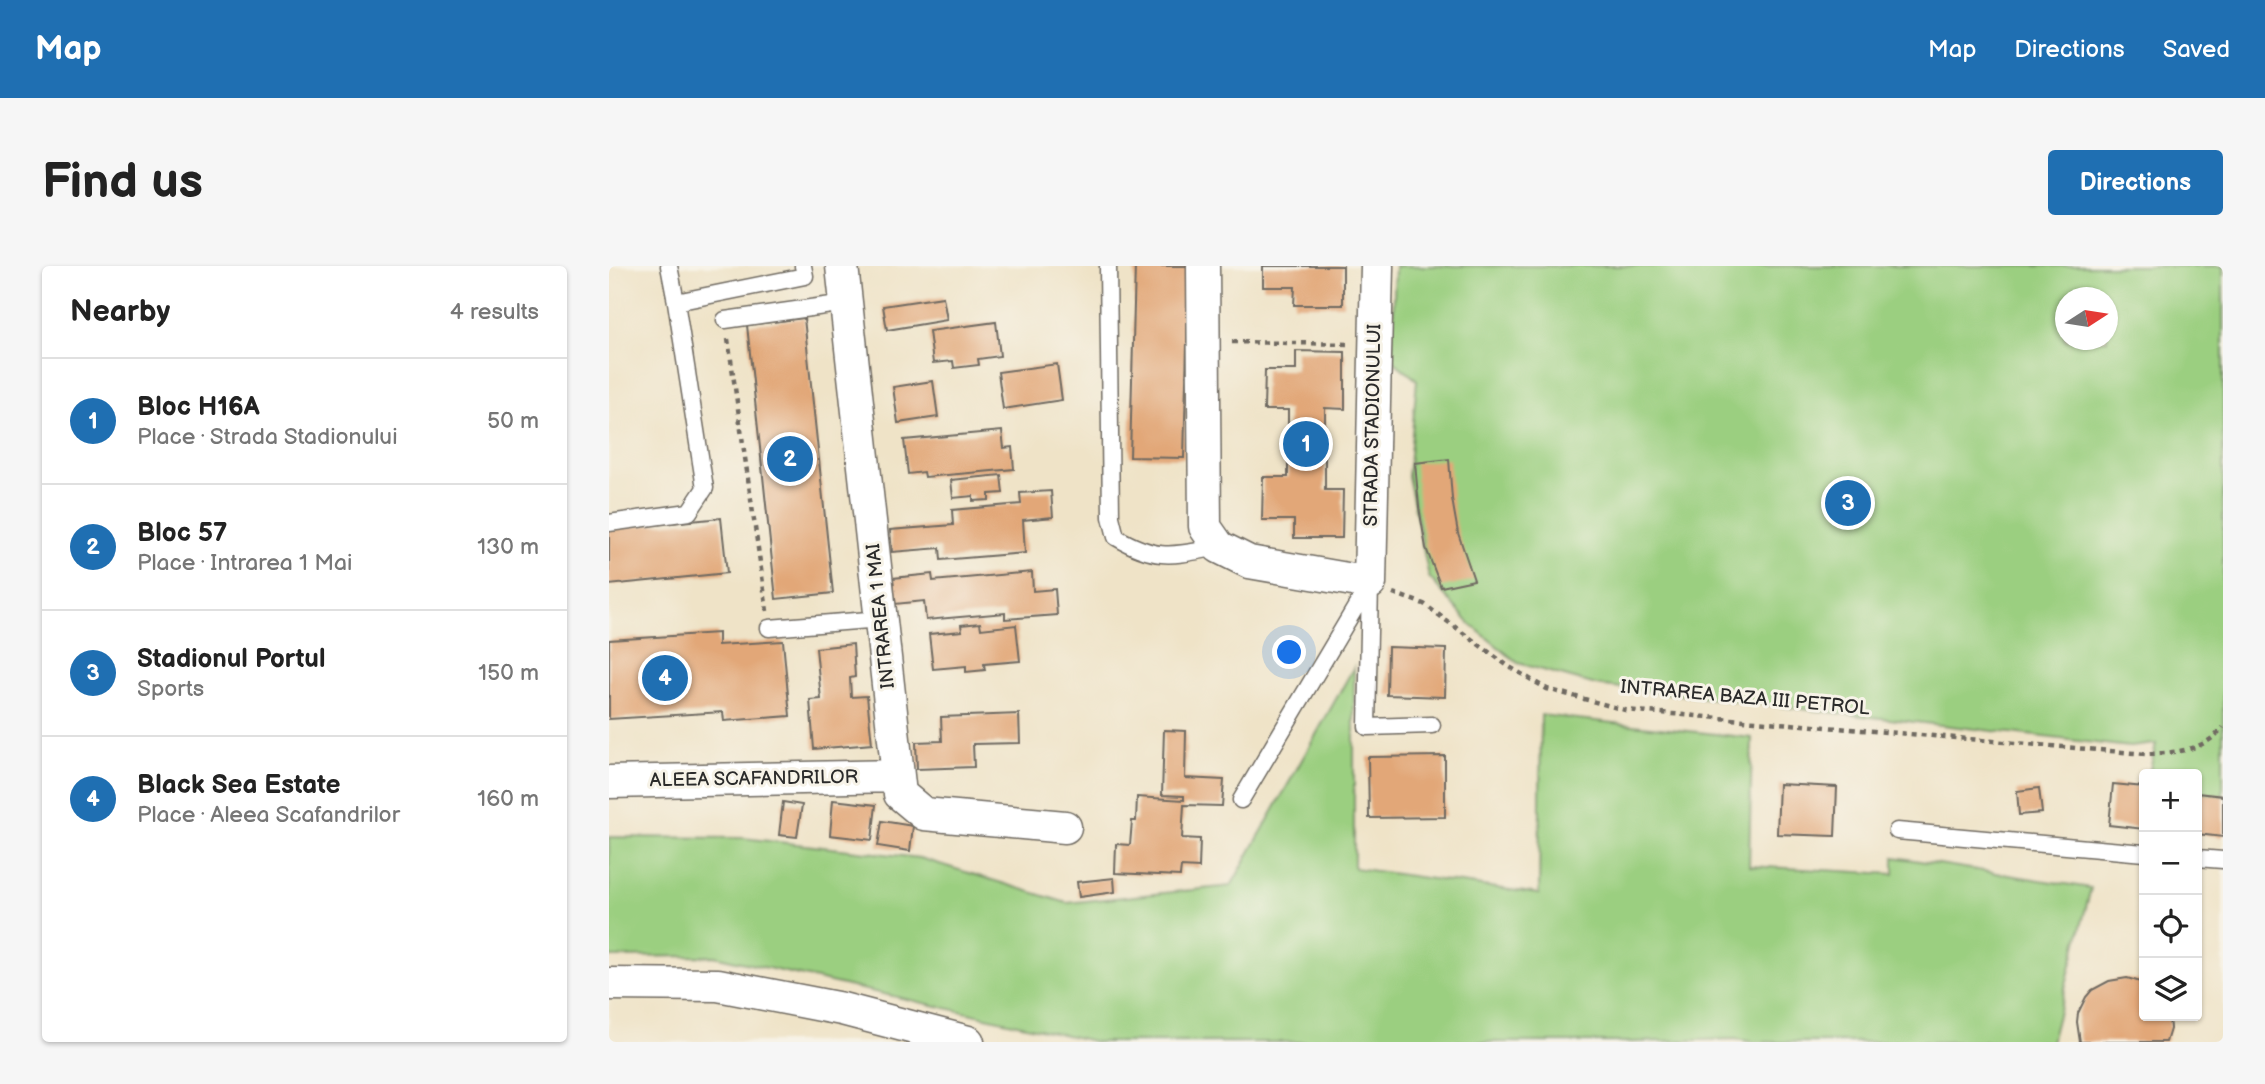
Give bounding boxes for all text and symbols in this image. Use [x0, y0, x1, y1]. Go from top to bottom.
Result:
text: Map [35, 29, 101, 69]
text: Map [1928, 35, 1976, 64]
text: Directions [2014, 35, 2125, 64]
text: Saved [2163, 35, 2230, 64]
button: Directions [2048, 150, 2223, 215]
text: Find us [42, 153, 203, 212]
north arrow [2055, 287, 2118, 350]
text: Nearby [70, 294, 170, 330]
text: 4 results [450, 298, 539, 326]
street label: STRADA STADIONULUI [1360, 323, 1386, 527]
text: Bloc H16A [137, 392, 260, 423]
text: 1 [88, 407, 98, 435]
text: 50 m [487, 407, 539, 435]
pin: 1 [1283, 418, 1329, 470]
text: Place · Strada Stadionului [137, 423, 398, 451]
pin: 2 [767, 433, 813, 485]
pin: 3 [1825, 477, 1871, 529]
text: Bloc 57 [137, 518, 227, 549]
text: 2 [86, 533, 100, 561]
text: 130 m [477, 533, 539, 561]
street label: INTRAREA 1 MAI [862, 542, 900, 690]
text: Place · Intrarea 1 Mai [137, 549, 352, 577]
your location [1272, 635, 1306, 669]
text: Stadionul Portul [137, 644, 325, 675]
pin: 4 [642, 652, 688, 704]
text: 3 [86, 659, 100, 687]
text: 150 m [478, 659, 539, 687]
text: Sports [137, 675, 204, 703]
street label: INTRAREA BAZA III PETROL [1619, 676, 1871, 720]
street label: ALEEA SCAFANDRILOR [650, 766, 858, 792]
map controls [2139, 769, 2202, 1021]
button: + [2139, 769, 2202, 832]
text: Black Sea Estate [137, 770, 340, 801]
text: 4 [86, 785, 100, 813]
text: 160 m [477, 785, 539, 813]
text: Place · Aleea Scafandrilor [137, 801, 400, 829]
button: − [2139, 832, 2202, 895]
button: locate [2139, 895, 2202, 958]
button: layers [2139, 958, 2202, 1021]

